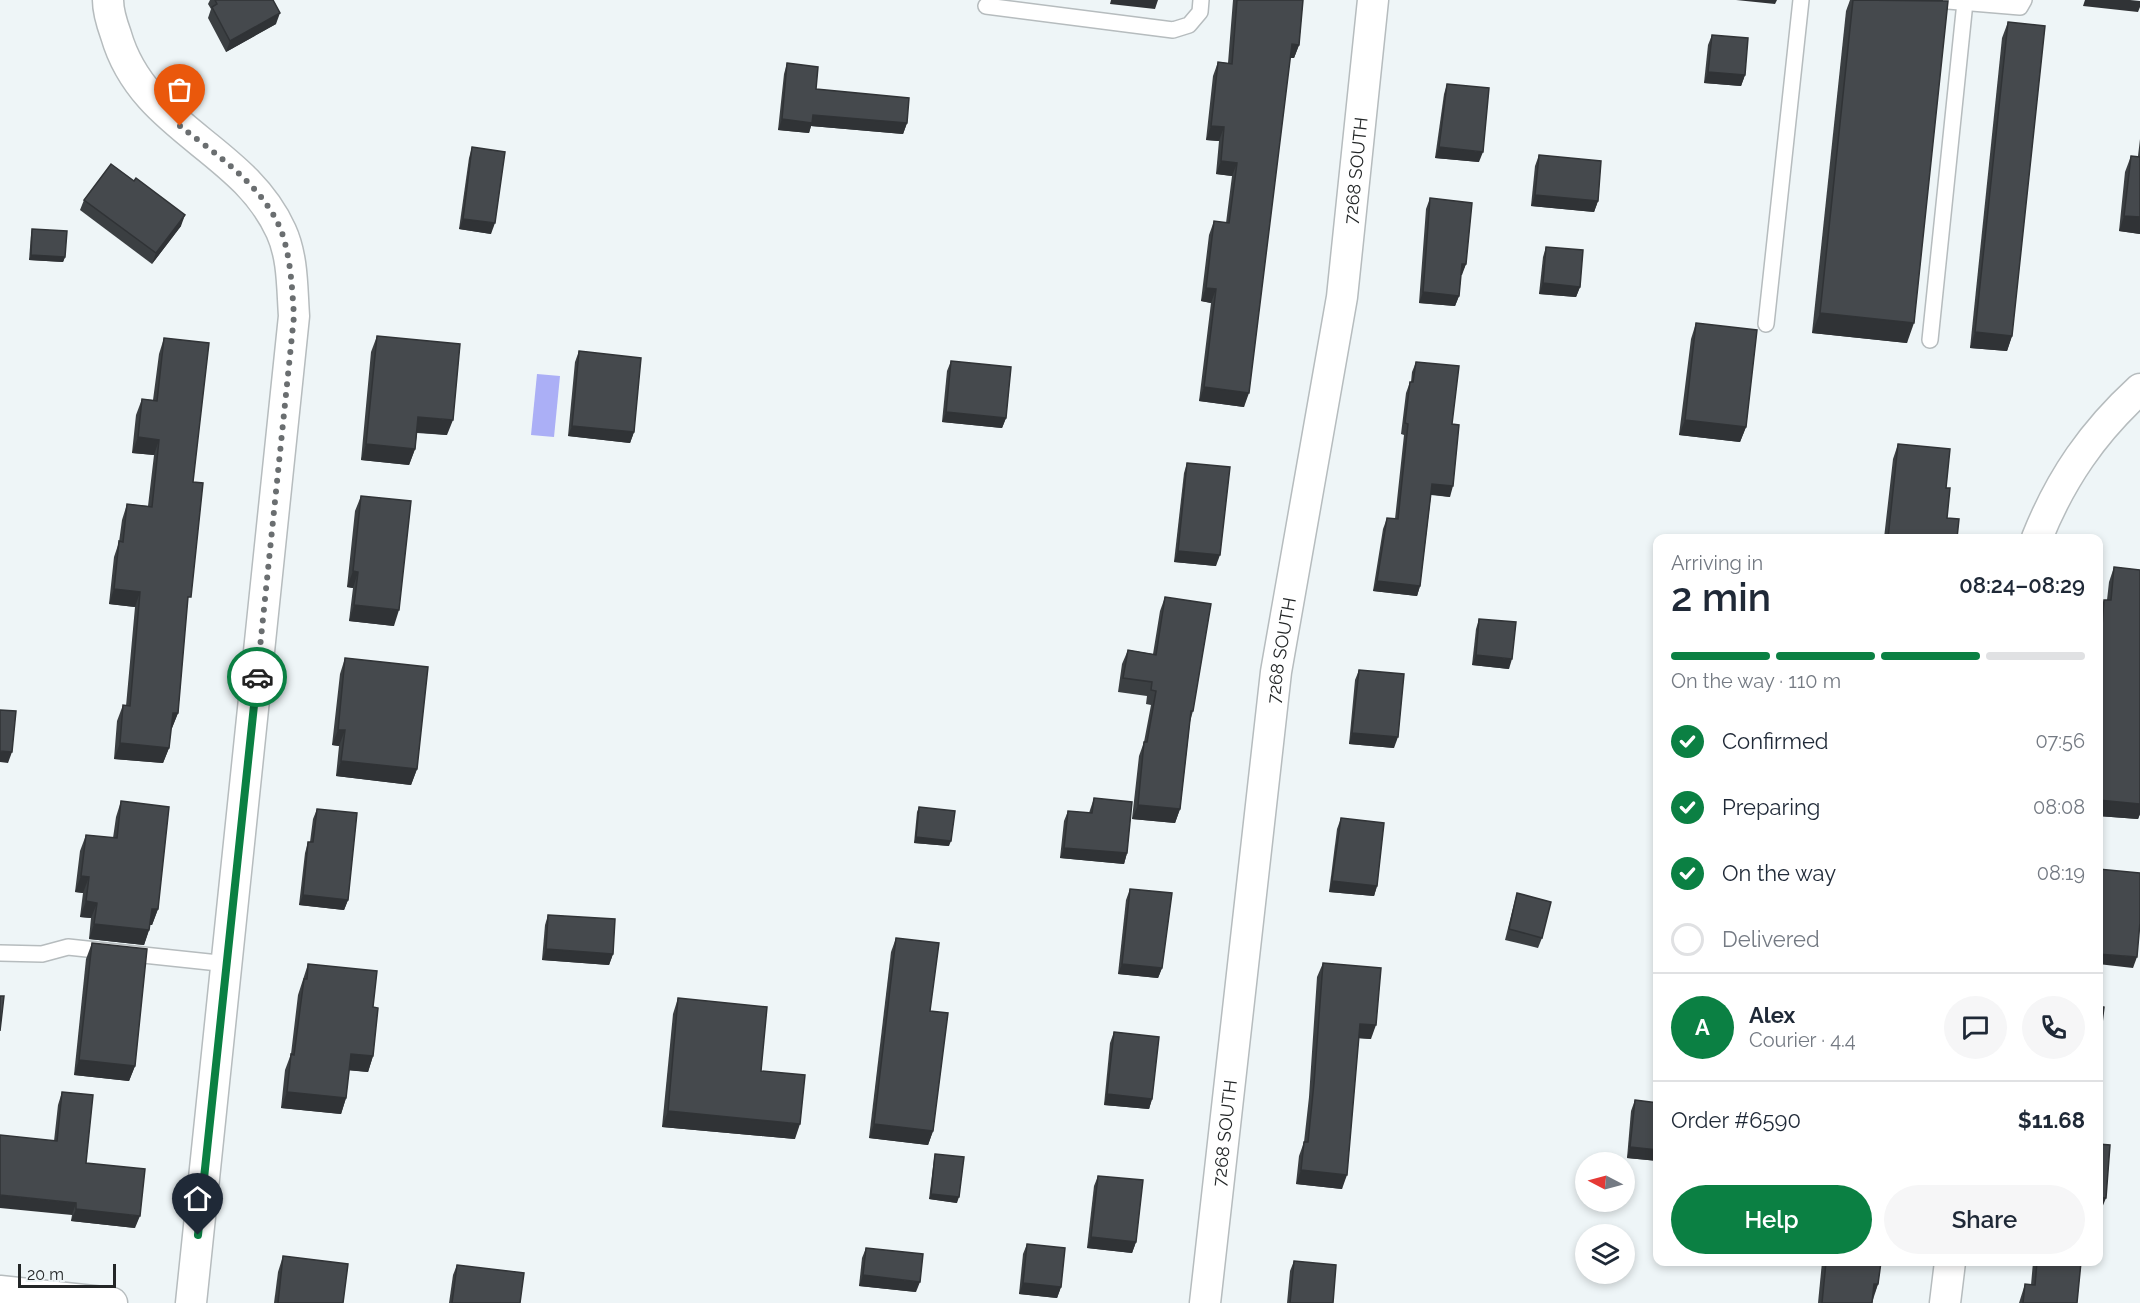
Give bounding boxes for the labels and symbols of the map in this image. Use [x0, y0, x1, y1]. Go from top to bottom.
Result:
pin [154, 64, 205, 126]
street label: 7268 SOUTH [1339, 116, 1371, 225]
street label: 7268 SOUTH [1262, 596, 1299, 705]
courier [227, 647, 287, 707]
street label: 7268 SOUTH [1208, 1078, 1241, 1188]
north arrow [1575, 1152, 1635, 1212]
pin [172, 1173, 223, 1235]
scale bar [18, 1261, 116, 1288]

